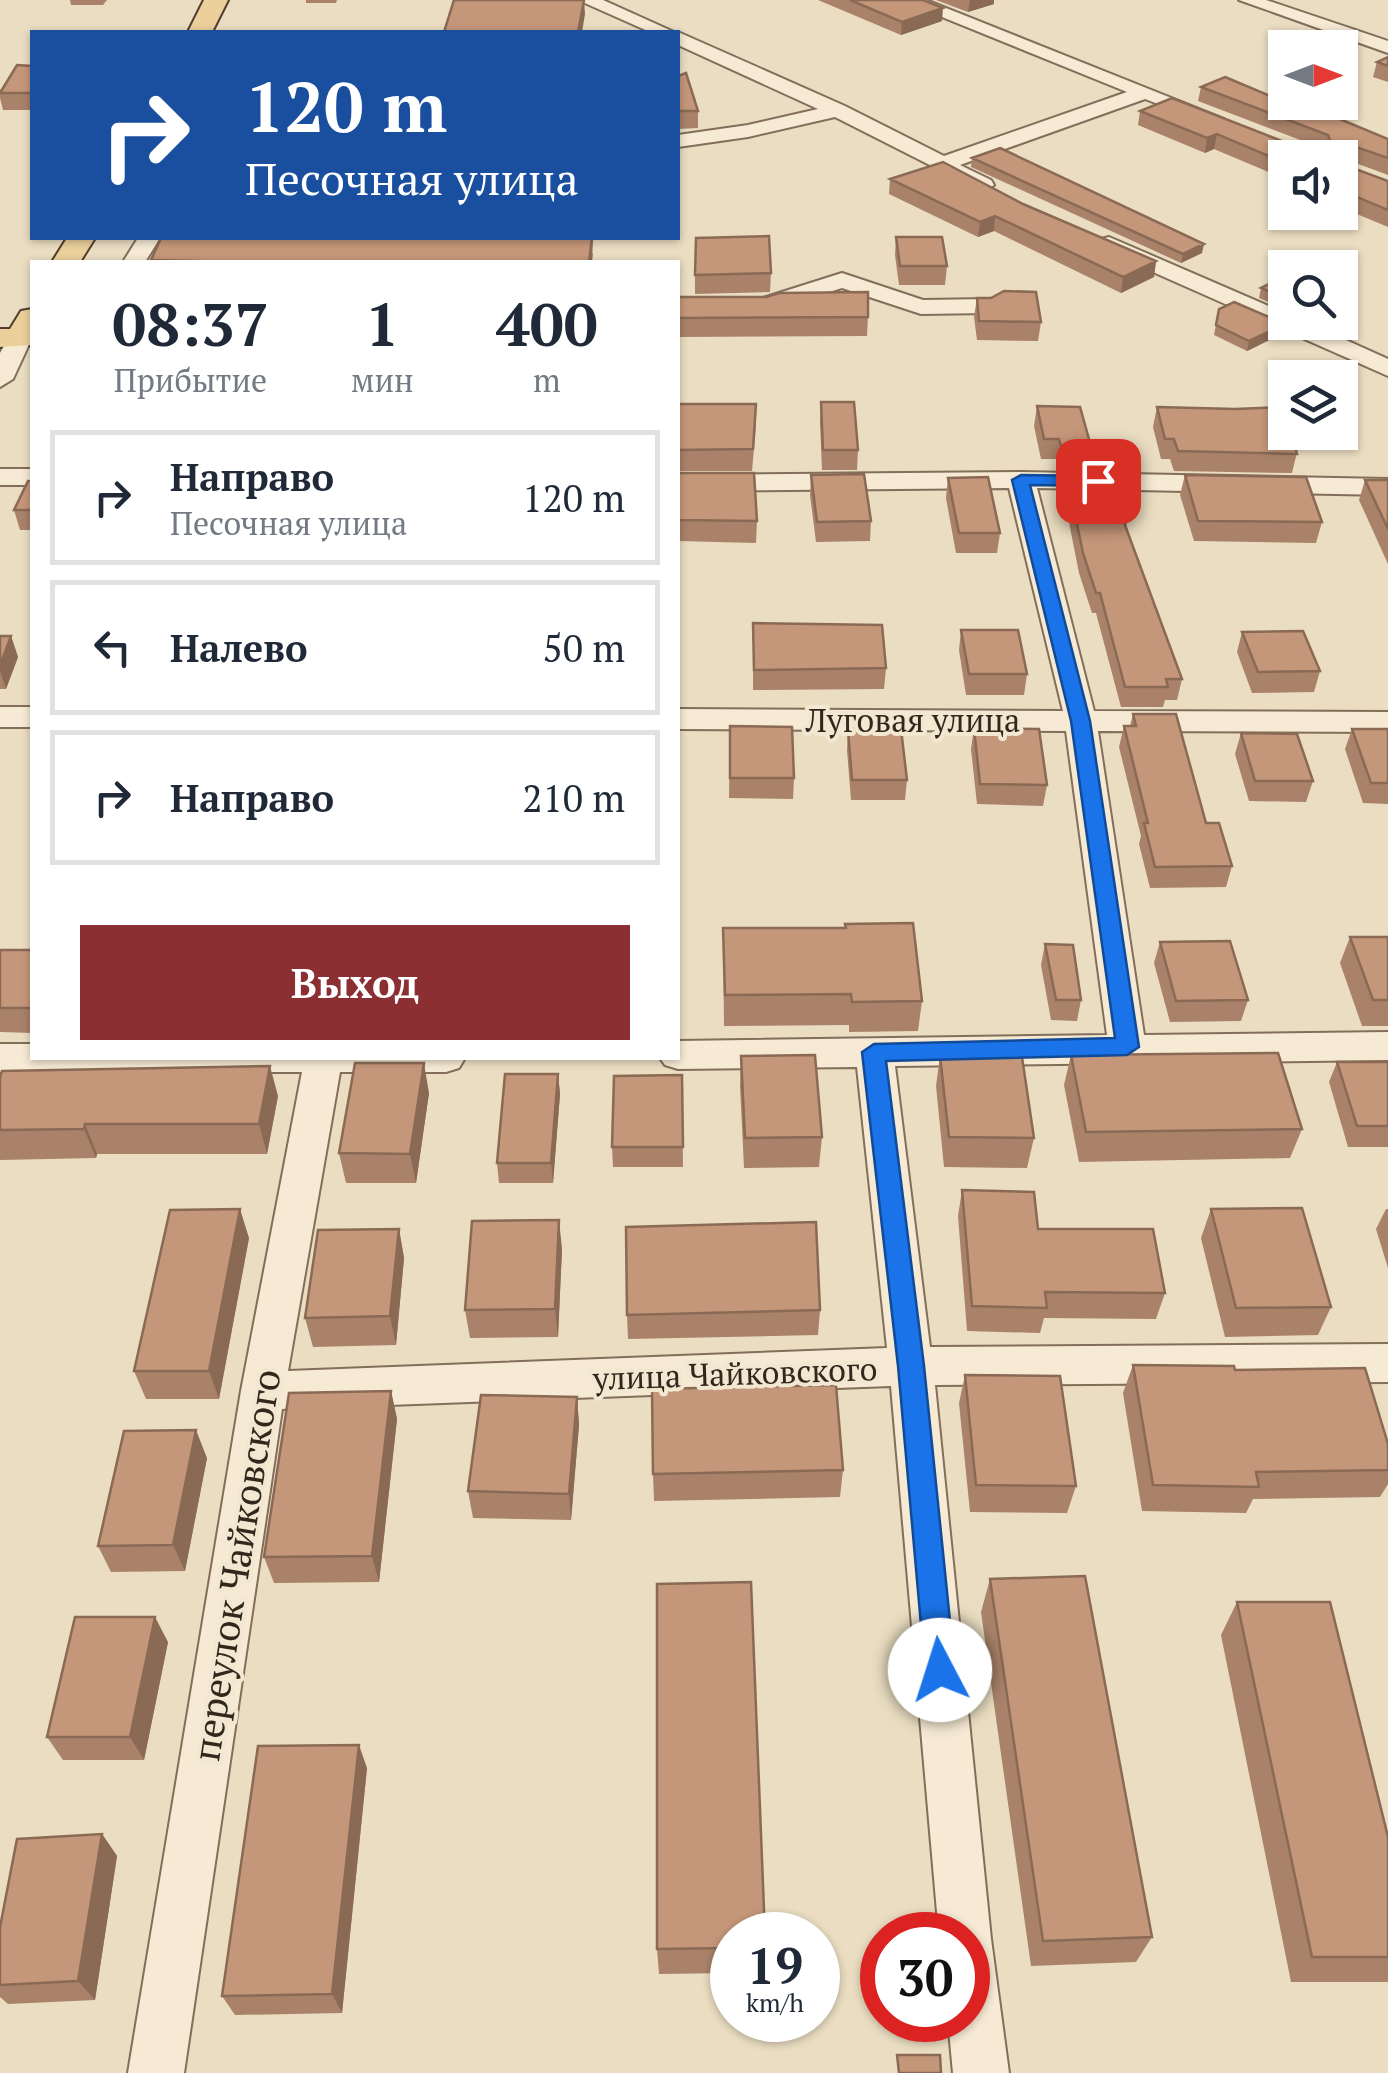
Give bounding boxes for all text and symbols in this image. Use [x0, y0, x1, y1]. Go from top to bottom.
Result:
north arrow [1268, 30, 1358, 120]
map controls [1268, 30, 1358, 450]
text: 120 m [245, 59, 447, 152]
icon: right [80, 70, 210, 200]
button: sound [1268, 140, 1358, 230]
text: Песочная улица [245, 148, 578, 208]
button: search [1268, 250, 1358, 340]
text: 08:37 [112, 284, 269, 363]
text: 1 [365, 284, 399, 363]
text: 400 [496, 284, 598, 363]
text: Прибытие [114, 359, 267, 401]
text: мин [351, 359, 414, 401]
text: m [533, 359, 561, 401]
button: layers [1268, 360, 1358, 450]
pin [1056, 439, 1141, 524]
text: Направо [170, 452, 334, 502]
icon: arrive [1071, 454, 1126, 509]
icon: right [85, 470, 140, 525]
text: 120 m [522, 473, 625, 523]
text: Песочная улица [170, 502, 407, 544]
icon: left [85, 620, 140, 675]
text: Налево [170, 623, 308, 673]
text: 50 m [542, 623, 625, 673]
street label: Луговая улица [805, 699, 1020, 741]
icon: right [85, 770, 140, 825]
text: Направо [170, 773, 334, 823]
text: 210 m [522, 773, 625, 823]
button: Выход [80, 925, 630, 1040]
street label: улица Чайковского [591, 1347, 878, 1399]
street label: переулок Чайковского [180, 1366, 292, 1764]
position arrow [888, 1618, 992, 1722]
speed limit sign: 30 [860, 1912, 990, 2042]
text: 19 [747, 1932, 803, 1998]
text: km/h [746, 1986, 804, 2019]

